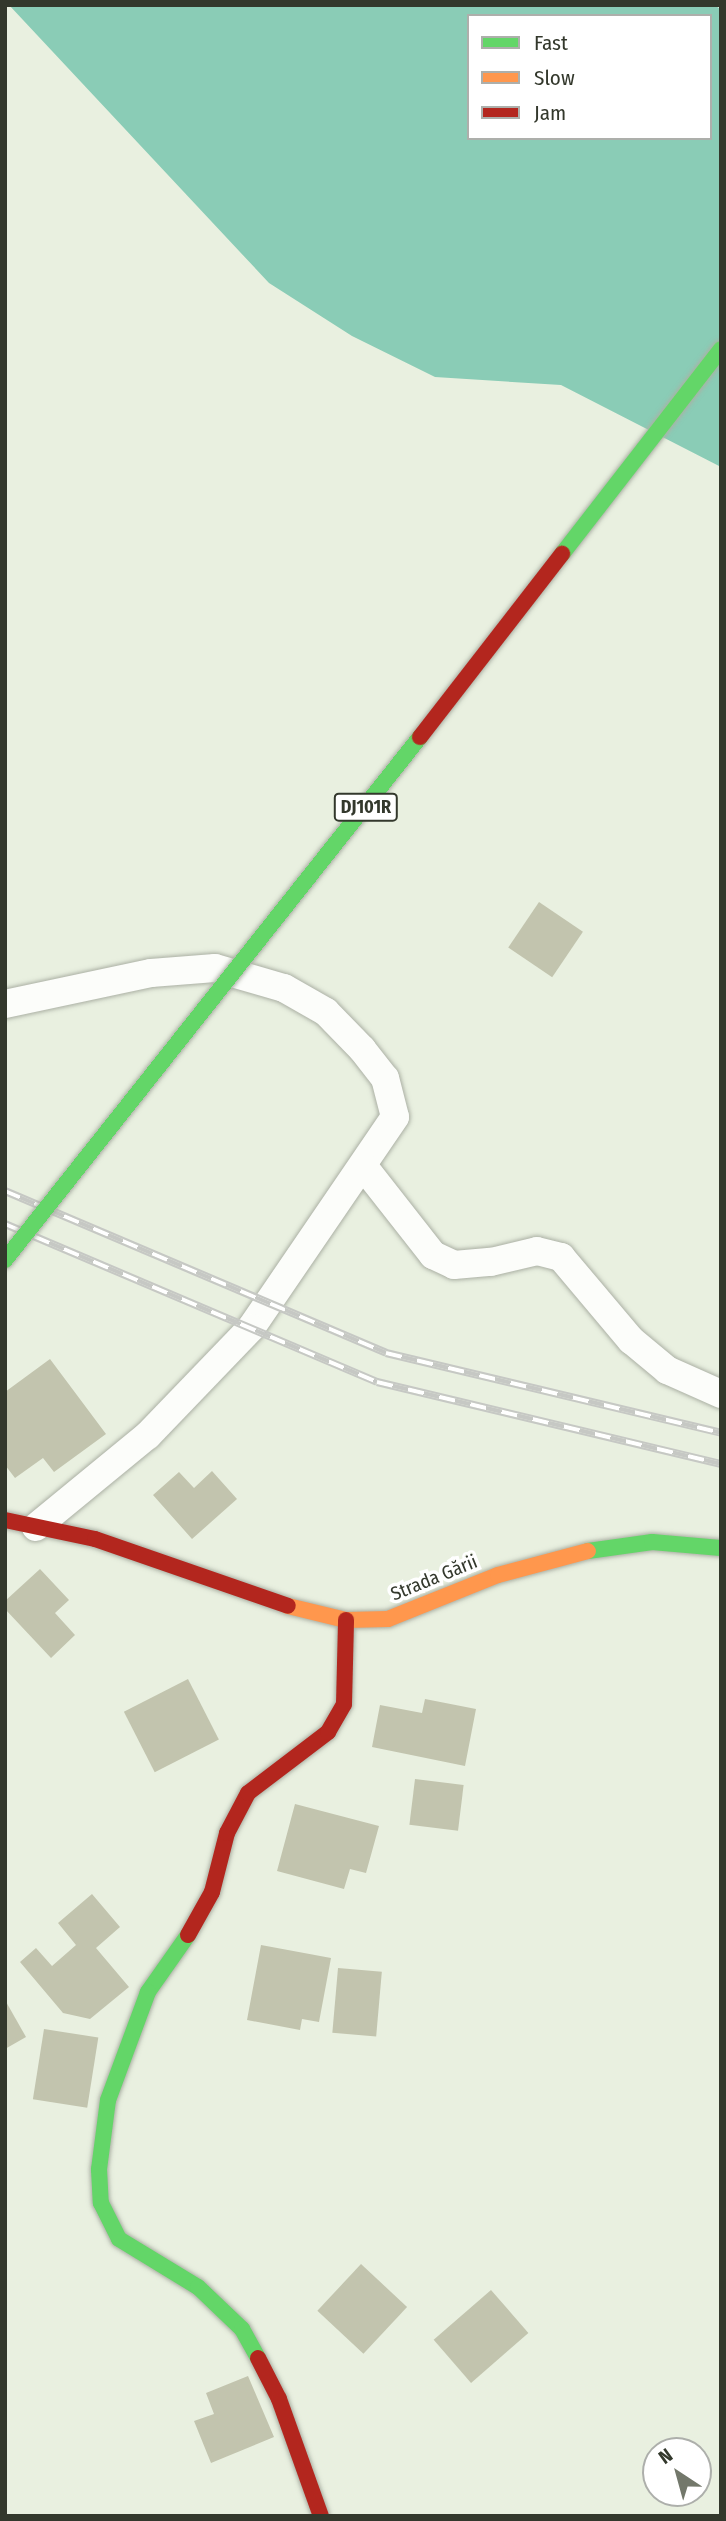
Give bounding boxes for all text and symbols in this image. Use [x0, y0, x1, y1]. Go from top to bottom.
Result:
legend [467, 14, 712, 140]
text: Fast [534, 30, 568, 56]
text: Slow [534, 65, 575, 91]
text: Jam [534, 100, 566, 126]
road number: DJ101R [333, 792, 399, 822]
street label: Strada Gării [387, 1550, 481, 1606]
north arrow [642, 2437, 712, 2507]
text: N [654, 2444, 677, 2469]

